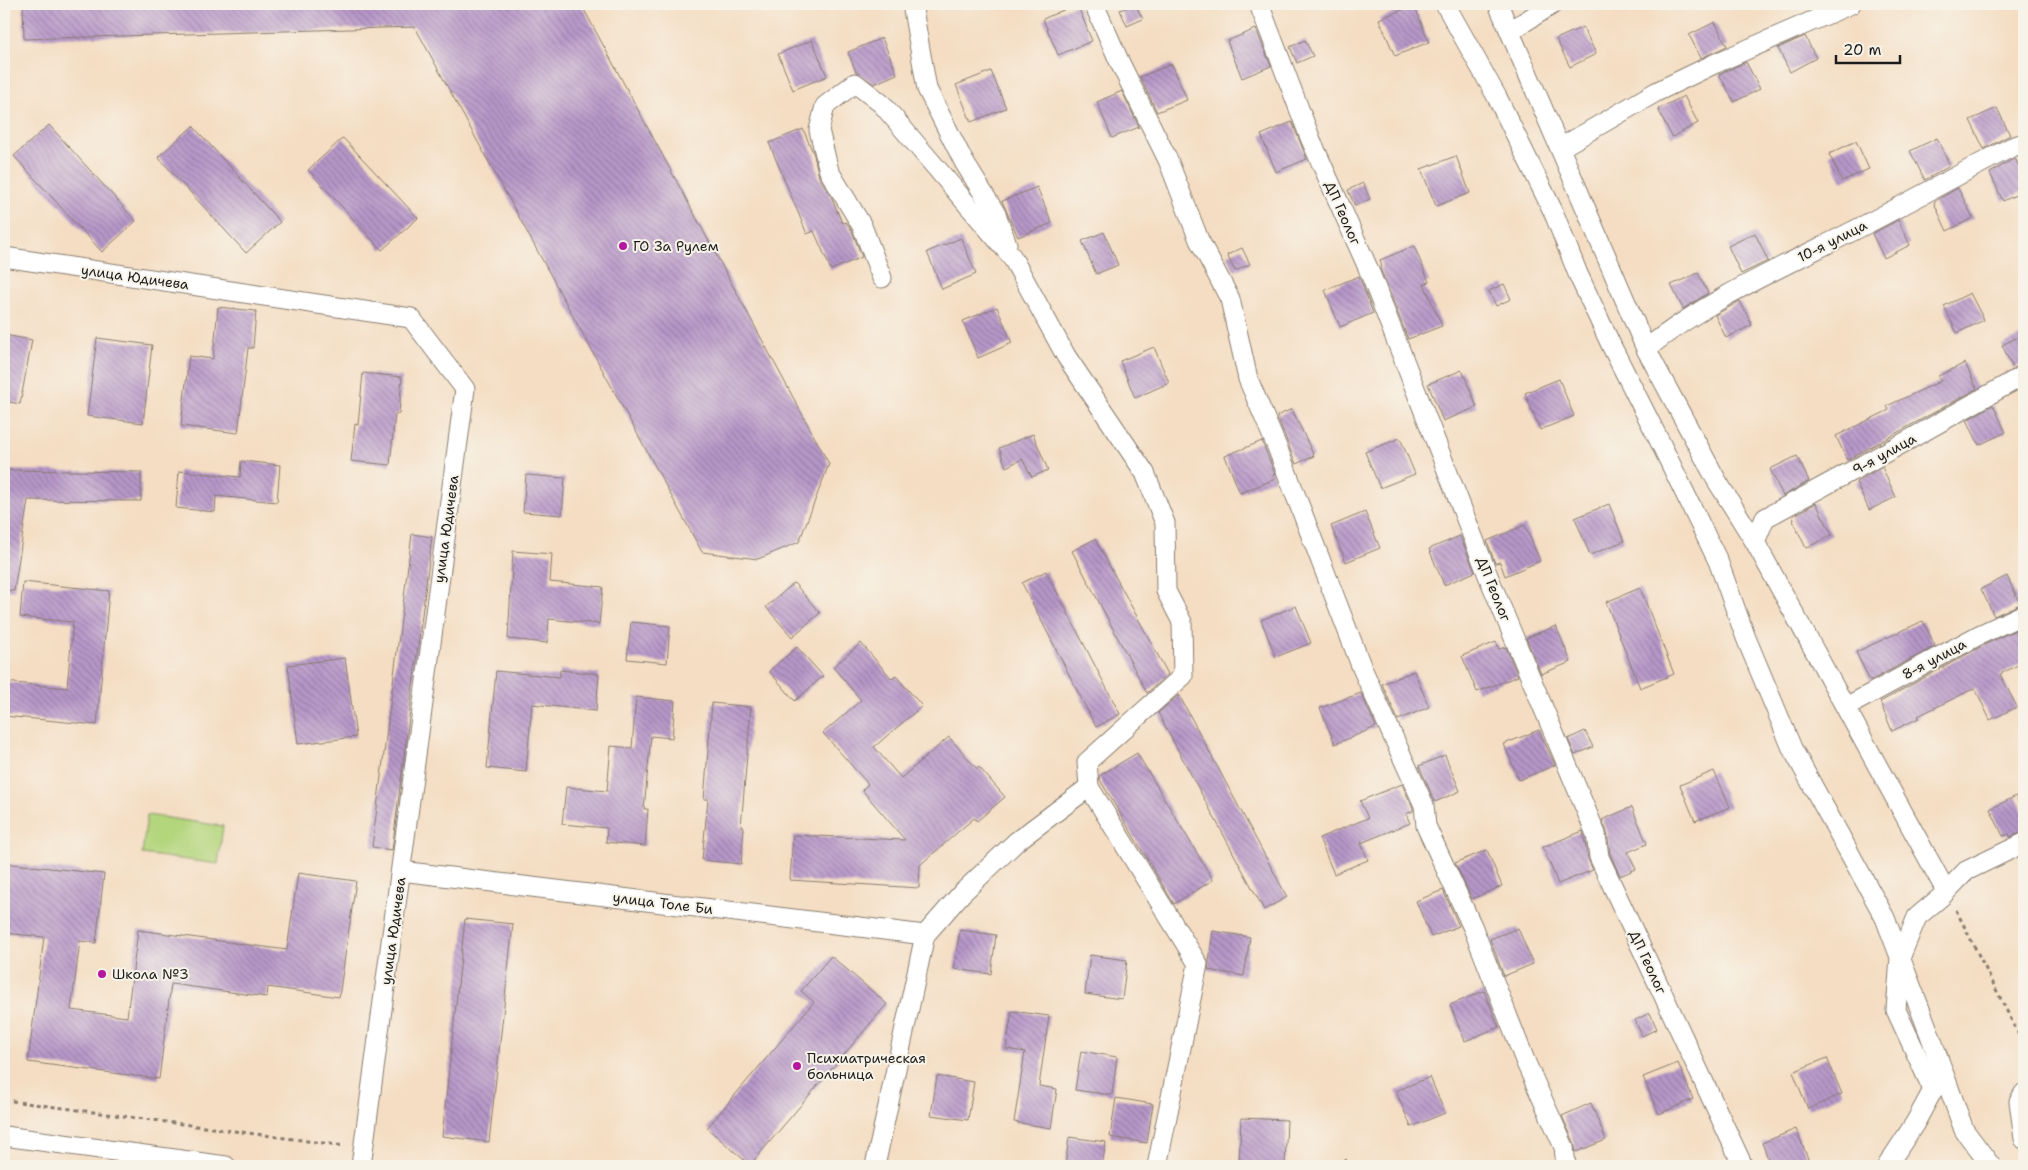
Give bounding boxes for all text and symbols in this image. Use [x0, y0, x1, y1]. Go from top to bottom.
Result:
scale bar [1836, 32, 1899, 64]
text: 20 m [1843, 40, 1882, 60]
street label: ДП Геолог [1321, 178, 1365, 249]
street label: 10-я улица [1794, 216, 1870, 266]
place label: ГО За Рулем [633, 237, 719, 255]
marker: ГО За Рулем [617, 240, 629, 252]
street label: улица Юдичева [80, 261, 190, 294]
street label: 9-я улица [1849, 429, 1919, 479]
street label: улица Юдичева [430, 474, 463, 584]
street label: ДП Геолог [1473, 554, 1515, 625]
street label: 8-я улица [1899, 634, 1969, 683]
street label: улица Юдичева [377, 876, 410, 986]
street label: улица Толе Би [612, 888, 714, 918]
street label: ДП Геолог [1625, 927, 1671, 998]
place label: Школа №3 [112, 965, 189, 983]
marker: Школа №3 [96, 968, 108, 980]
place label: Психиатрическая больница [807, 1049, 926, 1083]
marker: Психиатрическая больница [791, 1060, 803, 1072]

